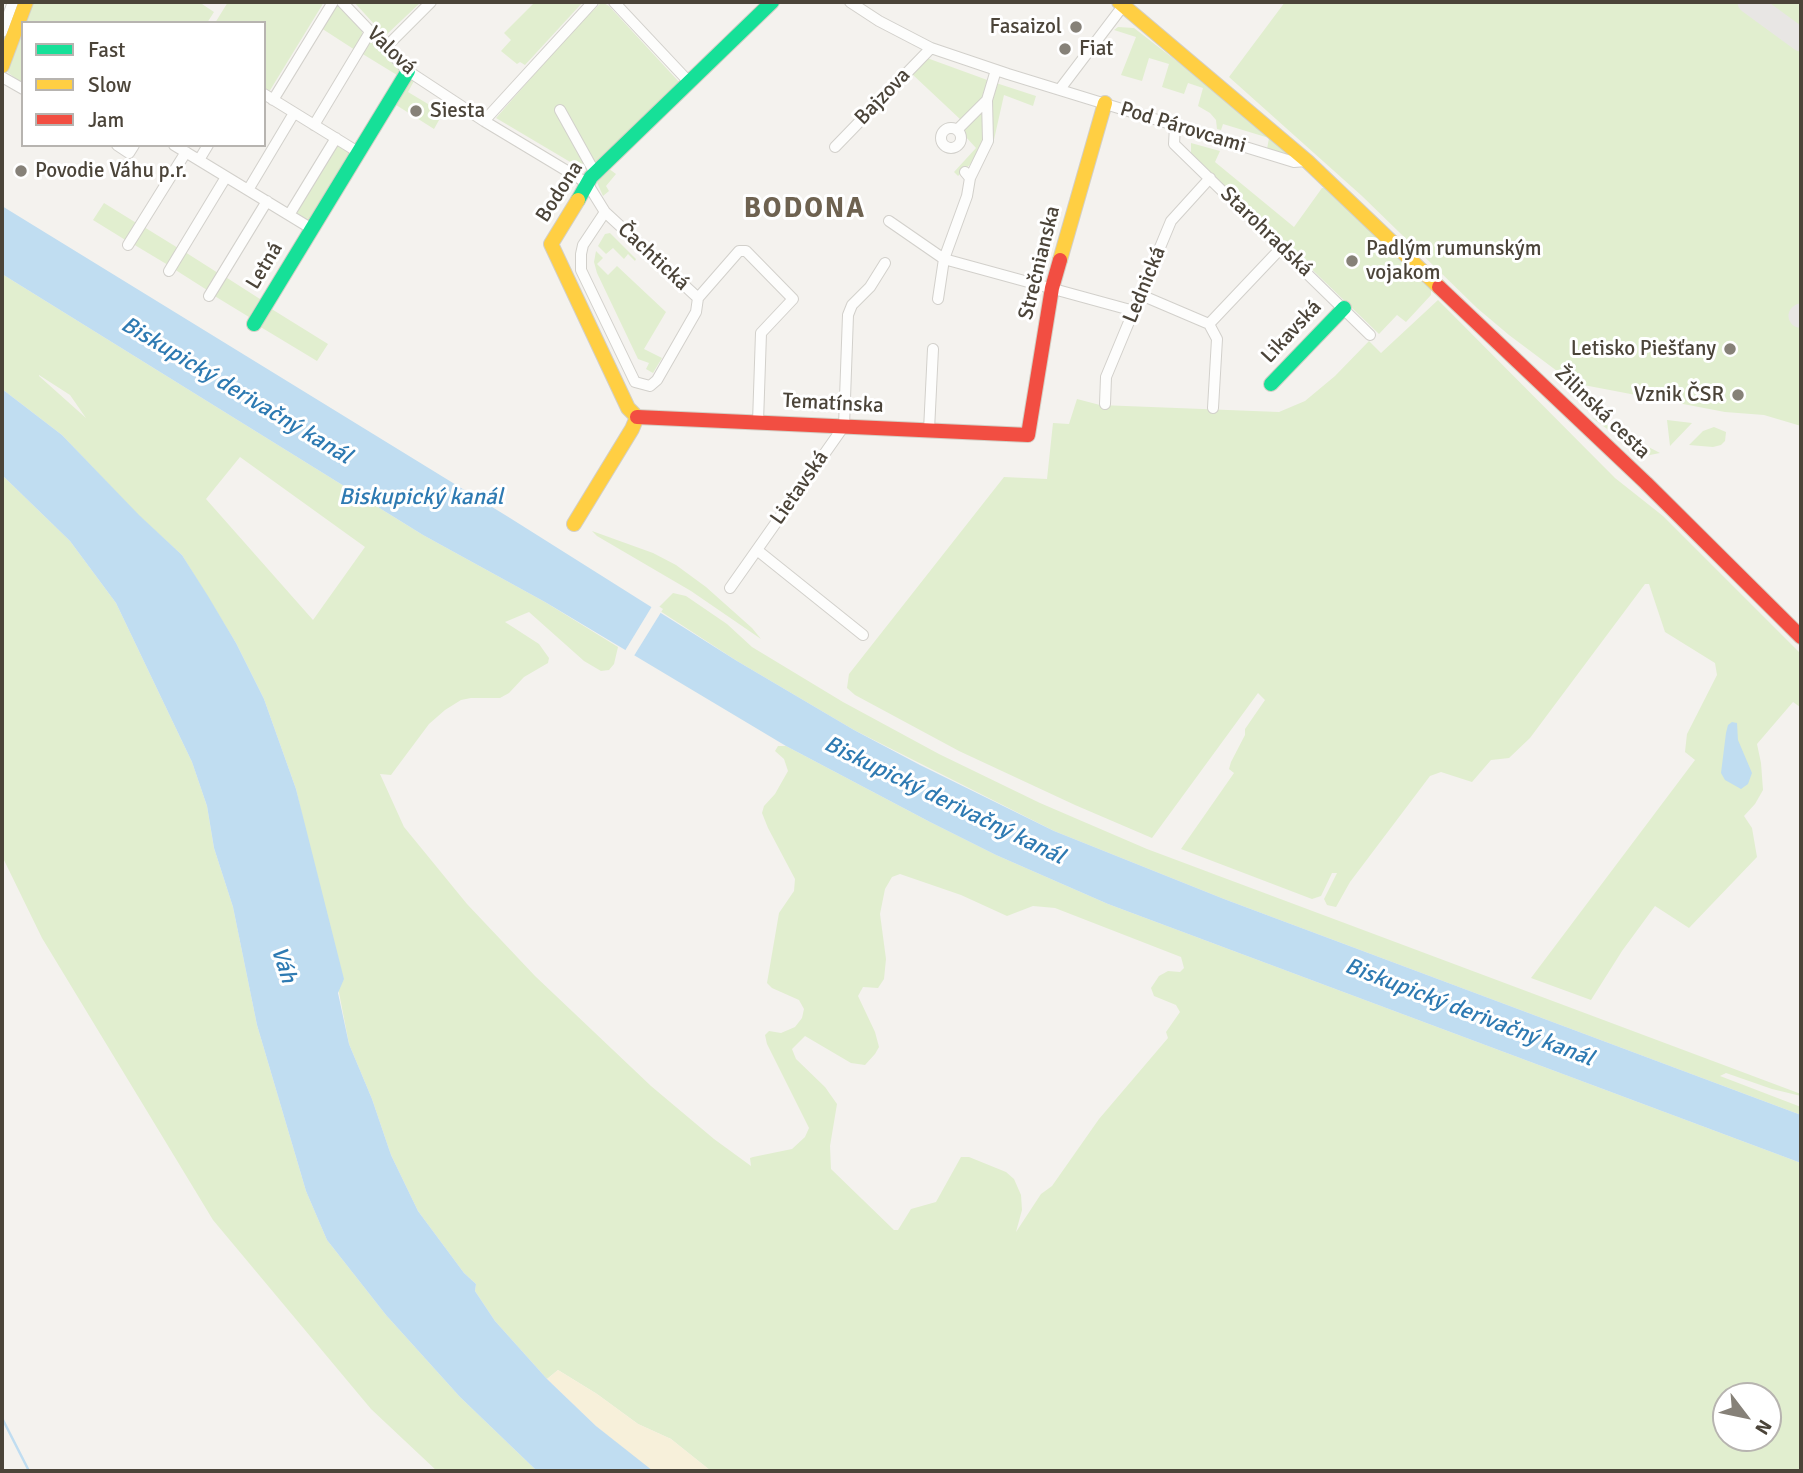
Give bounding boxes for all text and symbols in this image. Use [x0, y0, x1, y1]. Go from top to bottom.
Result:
place label: Fasaizol [989, 14, 1062, 40]
marker: Fasaizol [1068, 19, 1084, 35]
legend [21, 21, 266, 147]
street label: Valová [361, 22, 421, 80]
place label: Fiat [1079, 36, 1113, 62]
text: Fast [88, 37, 125, 63]
marker: Fiat [1057, 41, 1073, 57]
street label: Bajzova [850, 63, 916, 131]
text: Slow [88, 72, 132, 98]
street label: Pod Párovcami [1117, 97, 1249, 159]
place label: Siesta [430, 98, 485, 124]
marker: Siesta [408, 103, 424, 119]
text: Jam [88, 107, 124, 133]
street label: Bodona [531, 157, 589, 227]
place label: Povodie Váhu p.r. [35, 158, 187, 184]
marker: Povodie Váhu p.r. [13, 163, 29, 179]
street label: Starohradská [1214, 182, 1318, 282]
district label: BODONA [745, 193, 865, 227]
street label: Strečnianska [1014, 203, 1066, 323]
street label: Čachtická [612, 218, 694, 296]
place label: Padlým rumunským vojakom [1366, 236, 1541, 286]
street label: Letná [241, 238, 289, 294]
street label: Lednická [1118, 243, 1172, 327]
marker: Padlým rumunským vojakom [1344, 253, 1360, 269]
street label: Likavská [1257, 295, 1327, 369]
water label: Biskupický derivačný kanál [116, 311, 356, 471]
place label: Letisko Piešťany [1571, 336, 1716, 362]
marker: Letisko Piešťany [1722, 341, 1738, 357]
street label: Žilinská cesta [1549, 361, 1655, 465]
place label: Vznik ČSR [1634, 382, 1724, 408]
marker: Vznik ČSR [1730, 387, 1746, 403]
street label: Tematínska [782, 389, 884, 419]
street label: Lietavská [765, 446, 835, 530]
water label: Biskupický kanál [339, 484, 503, 512]
water label: Biskupický derivačný kanál [819, 731, 1069, 871]
water label: Váh [264, 943, 302, 987]
water label: Biskupický derivačný kanál [1341, 953, 1597, 1073]
north arrow [1712, 1382, 1782, 1452]
text: N [1749, 1415, 1777, 1439]

